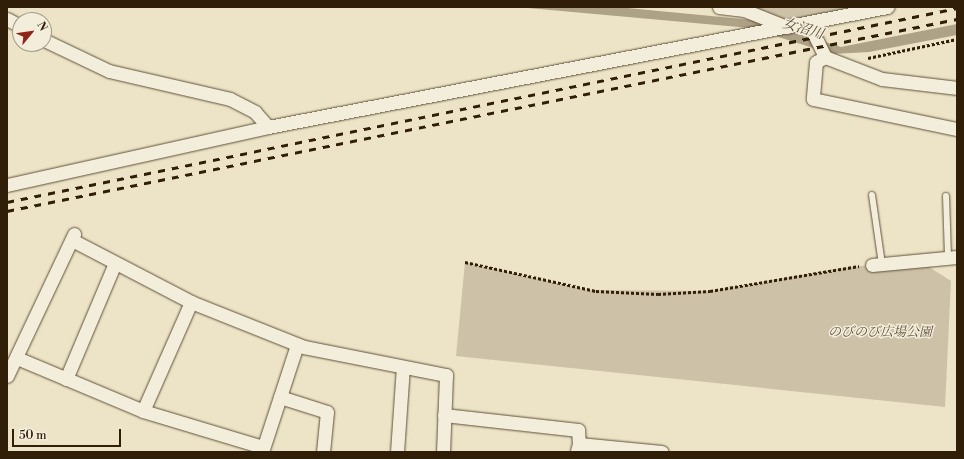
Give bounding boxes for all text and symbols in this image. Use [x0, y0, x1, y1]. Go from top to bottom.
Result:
north arrow [12, 12, 52, 52]
water label: 女沼川 [780, 15, 826, 43]
text: N [33, 19, 50, 34]
park label: のびのび広場公園 [828, 324, 932, 340]
scale bar [14, 421, 123, 447]
text: 50 m [19, 428, 47, 443]

